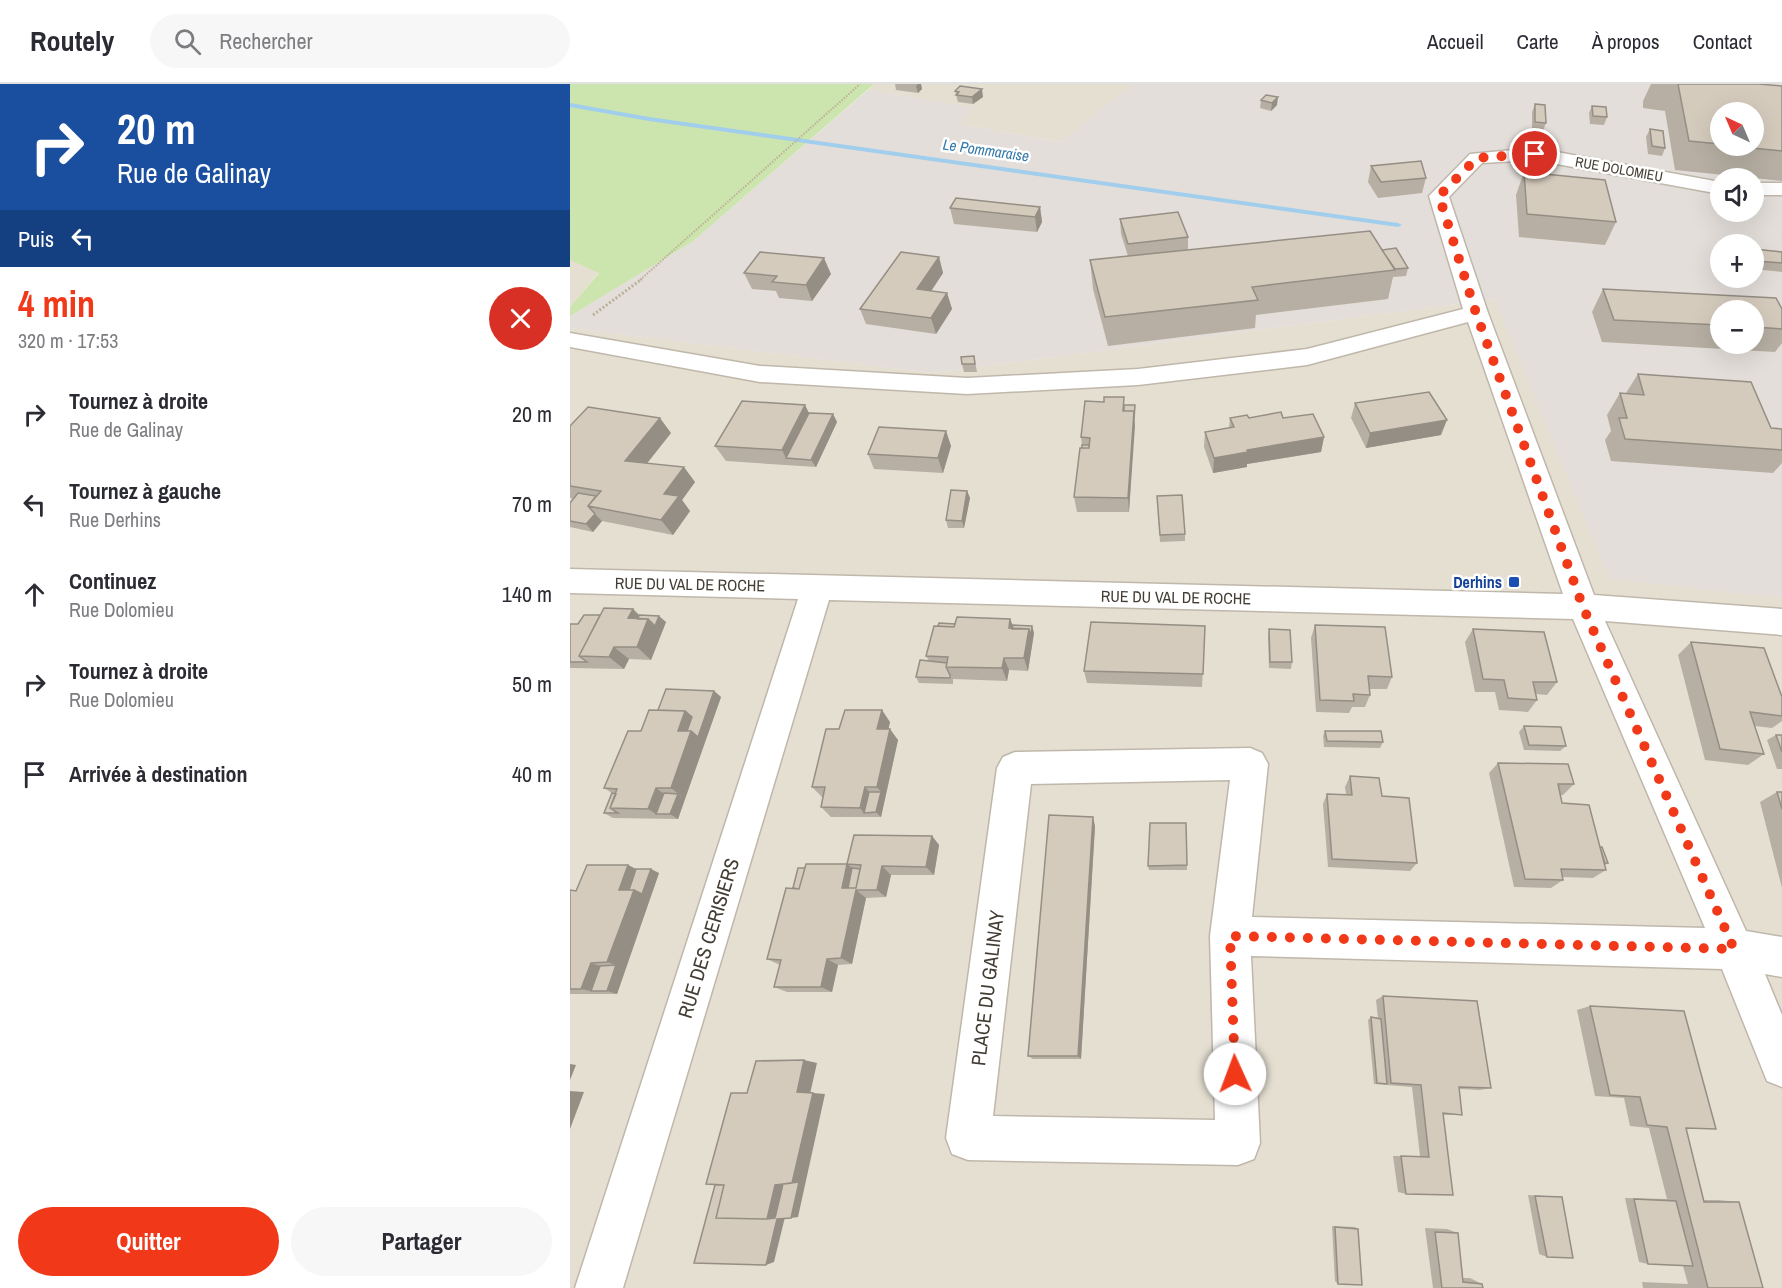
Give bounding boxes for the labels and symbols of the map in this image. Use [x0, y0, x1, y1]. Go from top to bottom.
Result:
north arrow [1710, 102, 1764, 156]
pin [1509, 128, 1560, 179]
water label: Le Pommaraise [942, 134, 1031, 166]
street label: RUE DOLOMIEU [1574, 152, 1664, 186]
place label: Derhins [1453, 571, 1502, 593]
street label: RUE DU VAL DE ROCHE [615, 572, 765, 596]
marker: Derhins [1507, 575, 1521, 589]
street label: RUE DU VAL DE ROCHE [1101, 585, 1251, 609]
street label: RUE DES CERISIERS [671, 855, 745, 1021]
street label: PLACE DU GALINAY [964, 909, 1010, 1067]
position arrow [1203, 1042, 1267, 1106]

